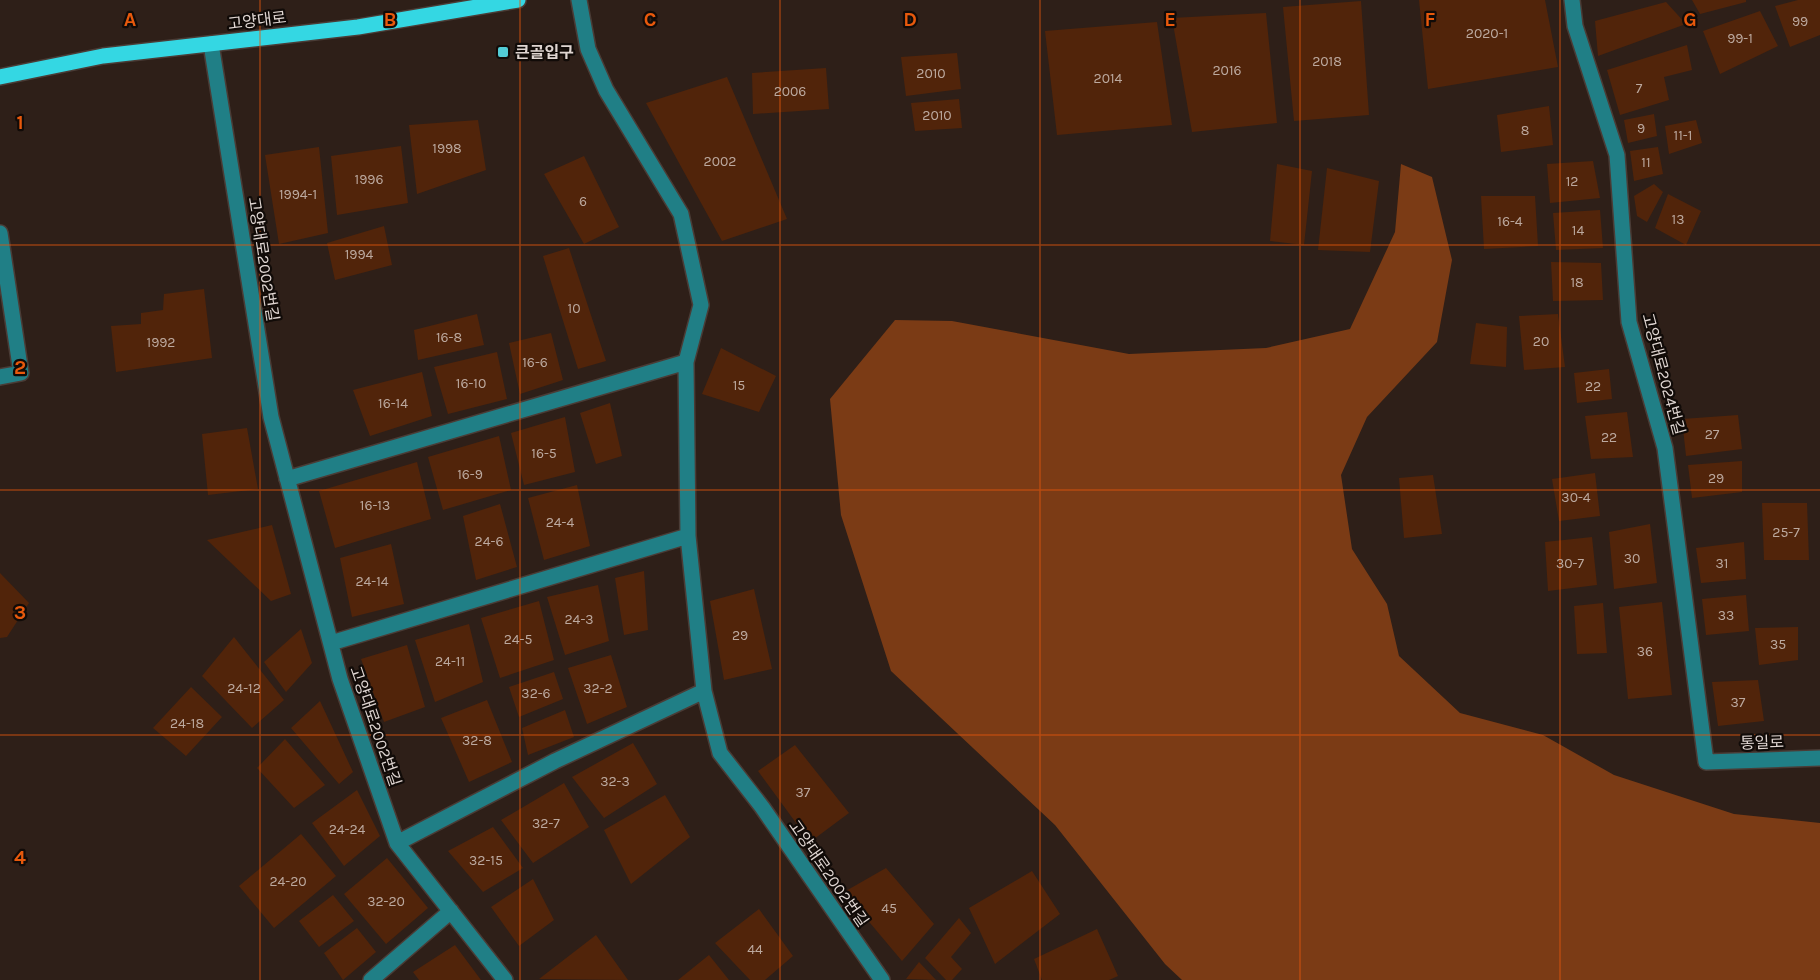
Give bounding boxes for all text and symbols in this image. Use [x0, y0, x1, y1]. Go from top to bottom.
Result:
street label: 고양대로 [227, 7, 288, 34]
text: A [124, 8, 137, 31]
text: B [384, 8, 396, 31]
text: C [644, 8, 656, 31]
text: D [903, 8, 917, 31]
text: E [1164, 8, 1176, 31]
text: F [1425, 8, 1436, 31]
text: G [1683, 8, 1697, 31]
house number: 99 [1792, 13, 1808, 30]
house number: 2020-1 [1466, 25, 1508, 42]
house number: 99-1 [1727, 30, 1753, 47]
place label: 큰골입구 [515, 43, 574, 62]
marker: 큰골입구 [496, 45, 510, 59]
house number: 2018 [1312, 53, 1342, 70]
house number: 2016 [1212, 62, 1242, 79]
house number: 2010 [916, 65, 946, 82]
house number: 2014 [1094, 70, 1123, 87]
house number: 7 [1636, 80, 1643, 97]
house number: 2006 [774, 83, 806, 100]
house number: 2010 [922, 107, 952, 124]
text: 1 [16, 111, 24, 134]
house number: 9 [1637, 120, 1645, 137]
house number: 8 [1521, 122, 1529, 139]
house number: 11-1 [1674, 127, 1692, 144]
house number: 1998 [432, 140, 462, 157]
house number: 2002 [704, 153, 736, 170]
house number: 11 [1641, 154, 1651, 171]
house number: 1996 [355, 171, 383, 188]
house number: 12 [1566, 173, 1578, 190]
house number: 1994-1 [279, 186, 317, 203]
house number: 6 [579, 193, 587, 210]
street label: 고양대로2002번길 [244, 195, 283, 323]
house number: 13 [1672, 211, 1684, 228]
house number: 16-4 [1497, 213, 1523, 230]
house number: 14 [1572, 222, 1584, 239]
house number: 1994 [345, 246, 374, 263]
house number: 18 [1570, 274, 1584, 291]
house number: 10 [568, 300, 580, 317]
street label: 고양대로2024번길 [1638, 311, 1689, 437]
house number: 16-8 [436, 329, 462, 346]
house number: 20 [1533, 333, 1549, 350]
house number: 1992 [147, 334, 175, 351]
house number: 16-6 [522, 354, 548, 371]
text: 2 [14, 356, 26, 379]
house number: 16-10 [456, 375, 486, 392]
house number: 15 [733, 377, 745, 394]
house number: 22 [1585, 378, 1601, 395]
house number: 16-14 [378, 395, 408, 412]
house number: 27 [1705, 426, 1720, 443]
house number: 22 [1601, 429, 1617, 446]
house number: 16-5 [531, 445, 557, 462]
house number: 16-9 [457, 466, 483, 483]
house number: 29 [1708, 470, 1724, 487]
house number: 30-4 [1561, 489, 1591, 506]
house number: 16-13 [360, 497, 390, 514]
house number: 24-4 [546, 514, 574, 531]
house number: 25-7 [1772, 524, 1800, 541]
house number: 24-6 [475, 533, 503, 550]
house number: 30 [1624, 550, 1640, 567]
house number: 30-7 [1556, 555, 1584, 572]
house number: 31 [1716, 555, 1728, 572]
house number: 24-14 [355, 573, 389, 590]
text: 3 [14, 601, 26, 624]
house number: 33 [1718, 607, 1734, 624]
house number: 24-3 [564, 611, 594, 628]
house number: 29 [732, 627, 748, 644]
house number: 24-5 [504, 631, 532, 648]
house number: 35 [1770, 636, 1786, 653]
house number: 36 [1637, 643, 1653, 660]
house number: 24-11 [435, 653, 465, 670]
street label: 고양대로2002번길 [346, 664, 405, 789]
house number: 24-12 [227, 680, 261, 697]
house number: 32-2 [583, 680, 613, 697]
house number: 32-6 [521, 685, 551, 702]
house number: 37 [1731, 694, 1746, 711]
house number: 24-18 [170, 715, 204, 732]
house number: 32-8 [462, 732, 492, 749]
street label: 통일로 [1740, 732, 1785, 753]
house number: 32-3 [600, 773, 630, 790]
house number: 37 [796, 784, 811, 801]
house number: 32-7 [532, 815, 560, 832]
street label: 고양대로2002번길 [785, 816, 872, 930]
house number: 24-24 [329, 821, 366, 838]
text: 4 [14, 846, 26, 869]
house number: 32-15 [469, 852, 503, 869]
house number: 24-20 [269, 873, 307, 890]
house number: 32-20 [367, 893, 405, 910]
house number: 45 [881, 900, 897, 917]
house number: 44 [747, 941, 763, 958]

